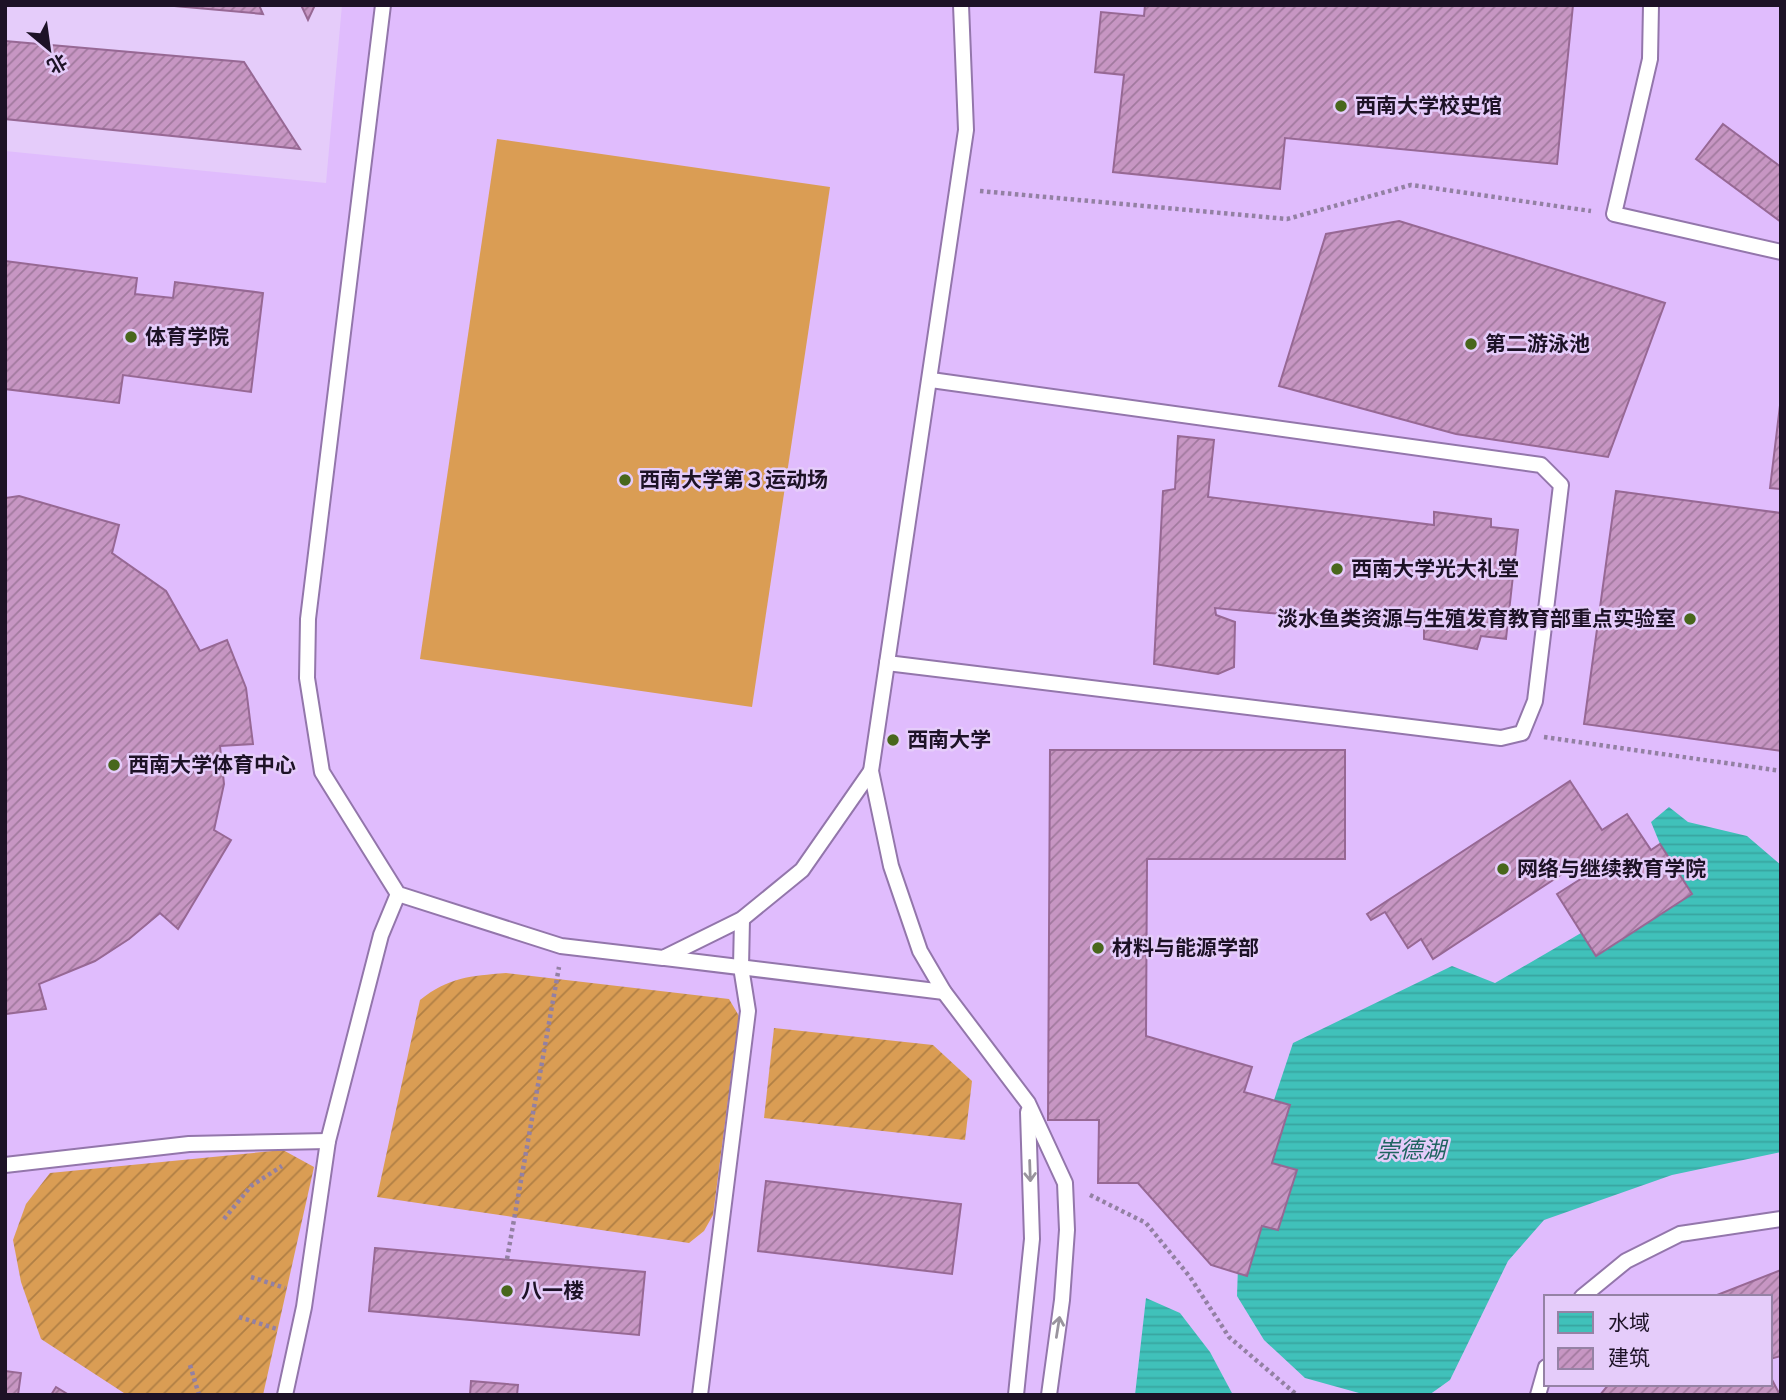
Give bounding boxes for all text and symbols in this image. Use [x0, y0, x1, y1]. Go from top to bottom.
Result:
north arrow [14, 14, 84, 84]
text: 北 [44, 50, 71, 78]
place label: 西南大学校史馆 [1355, 93, 1502, 117]
marker: 西南大学校史馆 [1333, 98, 1349, 114]
place label: 体育学院 [145, 324, 229, 348]
marker: 体育学院 [123, 329, 139, 345]
place label: 第二游泳池 [1485, 331, 1590, 355]
marker: 第二游泳池 [1463, 336, 1479, 352]
place label: 西南大学第３运动场 [639, 467, 828, 491]
marker: 西南大学第３运动场 [617, 472, 633, 488]
place label: 西南大学光大礼堂 [1351, 556, 1519, 580]
marker: 西南大学光大礼堂 [1329, 561, 1345, 577]
place label: 淡水鱼类资源与生殖发育教育部重点实验室 [1277, 606, 1676, 630]
marker: 淡水鱼类资源与生殖发育教育部重点实验室 [1682, 611, 1698, 627]
place label: 西南大学 [907, 727, 991, 751]
marker: 西南大学 [885, 732, 901, 748]
place label: 西南大学体育中心 [128, 752, 296, 776]
marker: 西南大学体育中心 [106, 757, 122, 773]
place label: 网络与继续教育学院 [1517, 856, 1706, 880]
marker: 网络与继续教育学院 [1495, 861, 1511, 877]
place label: 材料与能源学部 [1112, 935, 1259, 959]
marker: 材料与能源学部 [1090, 940, 1106, 956]
water label: 崇德湖 [1377, 1137, 1449, 1163]
one-way arrow [1023, 1160, 1036, 1183]
place label: 八一楼 [521, 1278, 584, 1302]
marker: 八一楼 [499, 1283, 515, 1299]
legend [1544, 1295, 1772, 1386]
text: 水域 [1608, 1310, 1650, 1334]
one-way arrow [1052, 1316, 1065, 1339]
text: 建筑 [1608, 1345, 1650, 1369]

